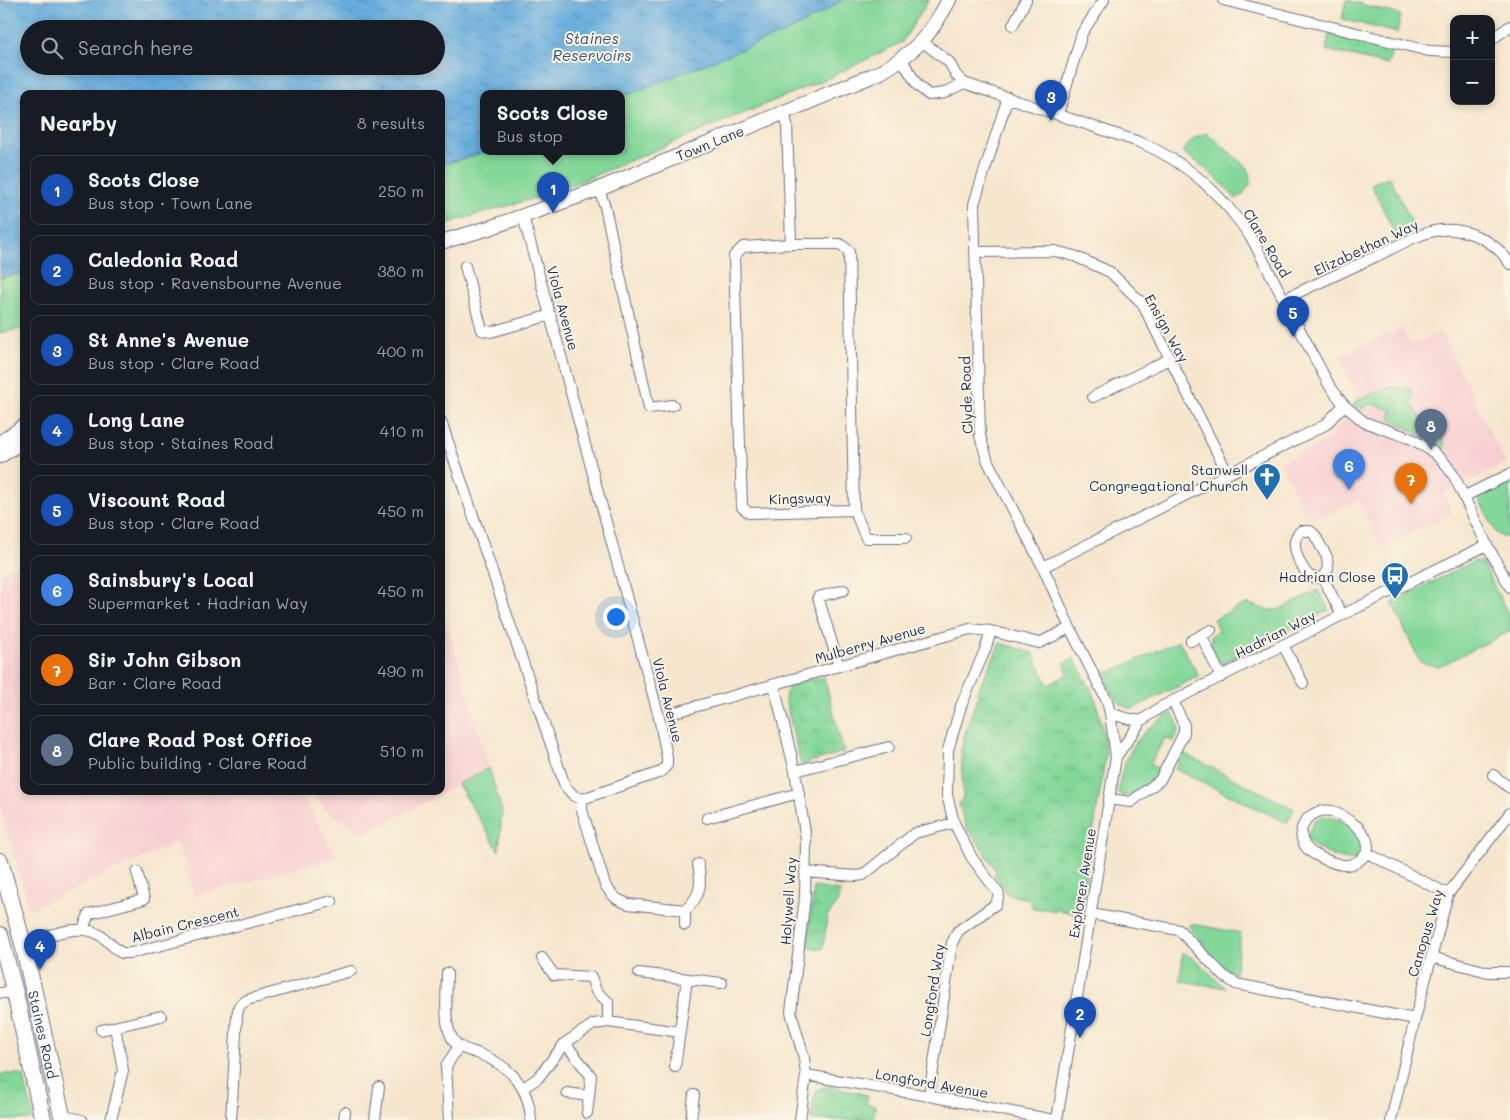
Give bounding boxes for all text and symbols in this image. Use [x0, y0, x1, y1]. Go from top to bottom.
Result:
map controls [1450, 15, 1495, 105]
button: + [1450, 15, 1495, 60]
search box [20, 20, 445, 75]
water label: Staines Reservoirs [552, 28, 632, 65]
icon: search [38, 34, 66, 62]
text: Search here [78, 35, 194, 60]
button: − [1450, 60, 1495, 105]
pin: 3 [1035, 80, 1067, 121]
popup [480, 90, 625, 155]
text: Scots Close [497, 100, 608, 125]
text: Nearby [40, 109, 117, 136]
text: 8 results [357, 112, 425, 133]
street label: Town Lane [673, 121, 747, 165]
text: Bus stop [497, 125, 563, 146]
text: Scots Close [88, 167, 199, 192]
pin: 1 [537, 172, 569, 213]
text: 1 [53, 180, 61, 201]
text: 250 m [378, 180, 424, 201]
text: Bus stop · Town Lane [88, 192, 253, 213]
street label: Clare Road [1239, 205, 1295, 281]
street label: Elizabethan Way [1311, 214, 1421, 280]
text: Caledonia Road [88, 247, 238, 272]
text: 2 [53, 260, 61, 281]
text: 380 m [377, 260, 424, 281]
street label: Viola Avenue [543, 264, 583, 352]
text: Bus stop · Ravensbourne Avenue [88, 272, 342, 293]
street label: Ensign Way [1140, 290, 1194, 366]
pin: 5 [1277, 296, 1309, 337]
text: St Anne's Avenue [88, 327, 249, 352]
text: 3 [52, 340, 62, 361]
text: 400 m [377, 340, 424, 361]
text: Bus stop · Clare Road [88, 352, 259, 373]
street label: Clyde Road [955, 356, 977, 434]
text: Long Lane [88, 407, 185, 432]
pin: 8 [1415, 409, 1447, 450]
text: 4 [52, 420, 62, 441]
text: 410 m [380, 420, 424, 441]
text: Bus stop · Staines Road [88, 432, 273, 453]
pin: 6 [1333, 449, 1365, 490]
place label: Stanwell Congregational Church [1089, 460, 1248, 495]
church icon: Stanwell Congregational Church [1252, 462, 1282, 501]
pin: 7 [1395, 463, 1427, 504]
text: Viscount Road [88, 487, 225, 512]
street label: Kingsway [769, 487, 831, 509]
text: 5 [52, 500, 62, 521]
text: 450 m [378, 500, 424, 521]
text: Bus stop · Clare Road [88, 512, 259, 533]
bus stop icon: Hadrian Close [1380, 561, 1410, 600]
text: Sainsbury's Local [88, 567, 254, 592]
place label: Hadrian Close [1279, 567, 1376, 586]
text: 6 [52, 580, 62, 601]
text: 450 m [378, 580, 424, 601]
text: Supermarket · Hadrian Way [88, 592, 308, 613]
your location [603, 604, 629, 630]
street label: Hadrian Way [1231, 606, 1319, 662]
street label: Mulberry Avenue [812, 618, 928, 668]
text: Sir John Gibson [88, 647, 241, 672]
street label: Viola Avenue [648, 656, 688, 744]
text: 7 [53, 660, 61, 681]
text: 490 m [377, 660, 424, 681]
text: Bar · Clare Road [88, 672, 221, 693]
text: Clare Road Post Office [88, 727, 312, 752]
text: 8 [52, 740, 62, 761]
text: 510 m [380, 740, 424, 761]
text: Public building · Clare Road [88, 752, 307, 773]
street label: Explorer Avenue [1064, 827, 1100, 939]
street label: Holywell Way [775, 856, 801, 946]
street label: Canopus Way [1403, 887, 1447, 979]
street label: Albain Crescent [129, 901, 241, 947]
pin: 4 [24, 929, 56, 970]
street label: Longford Way [915, 942, 949, 1038]
street label: Staines Road [24, 989, 63, 1081]
pin: 2 [1064, 997, 1096, 1038]
street label: Longford Avenue [874, 1064, 990, 1102]

